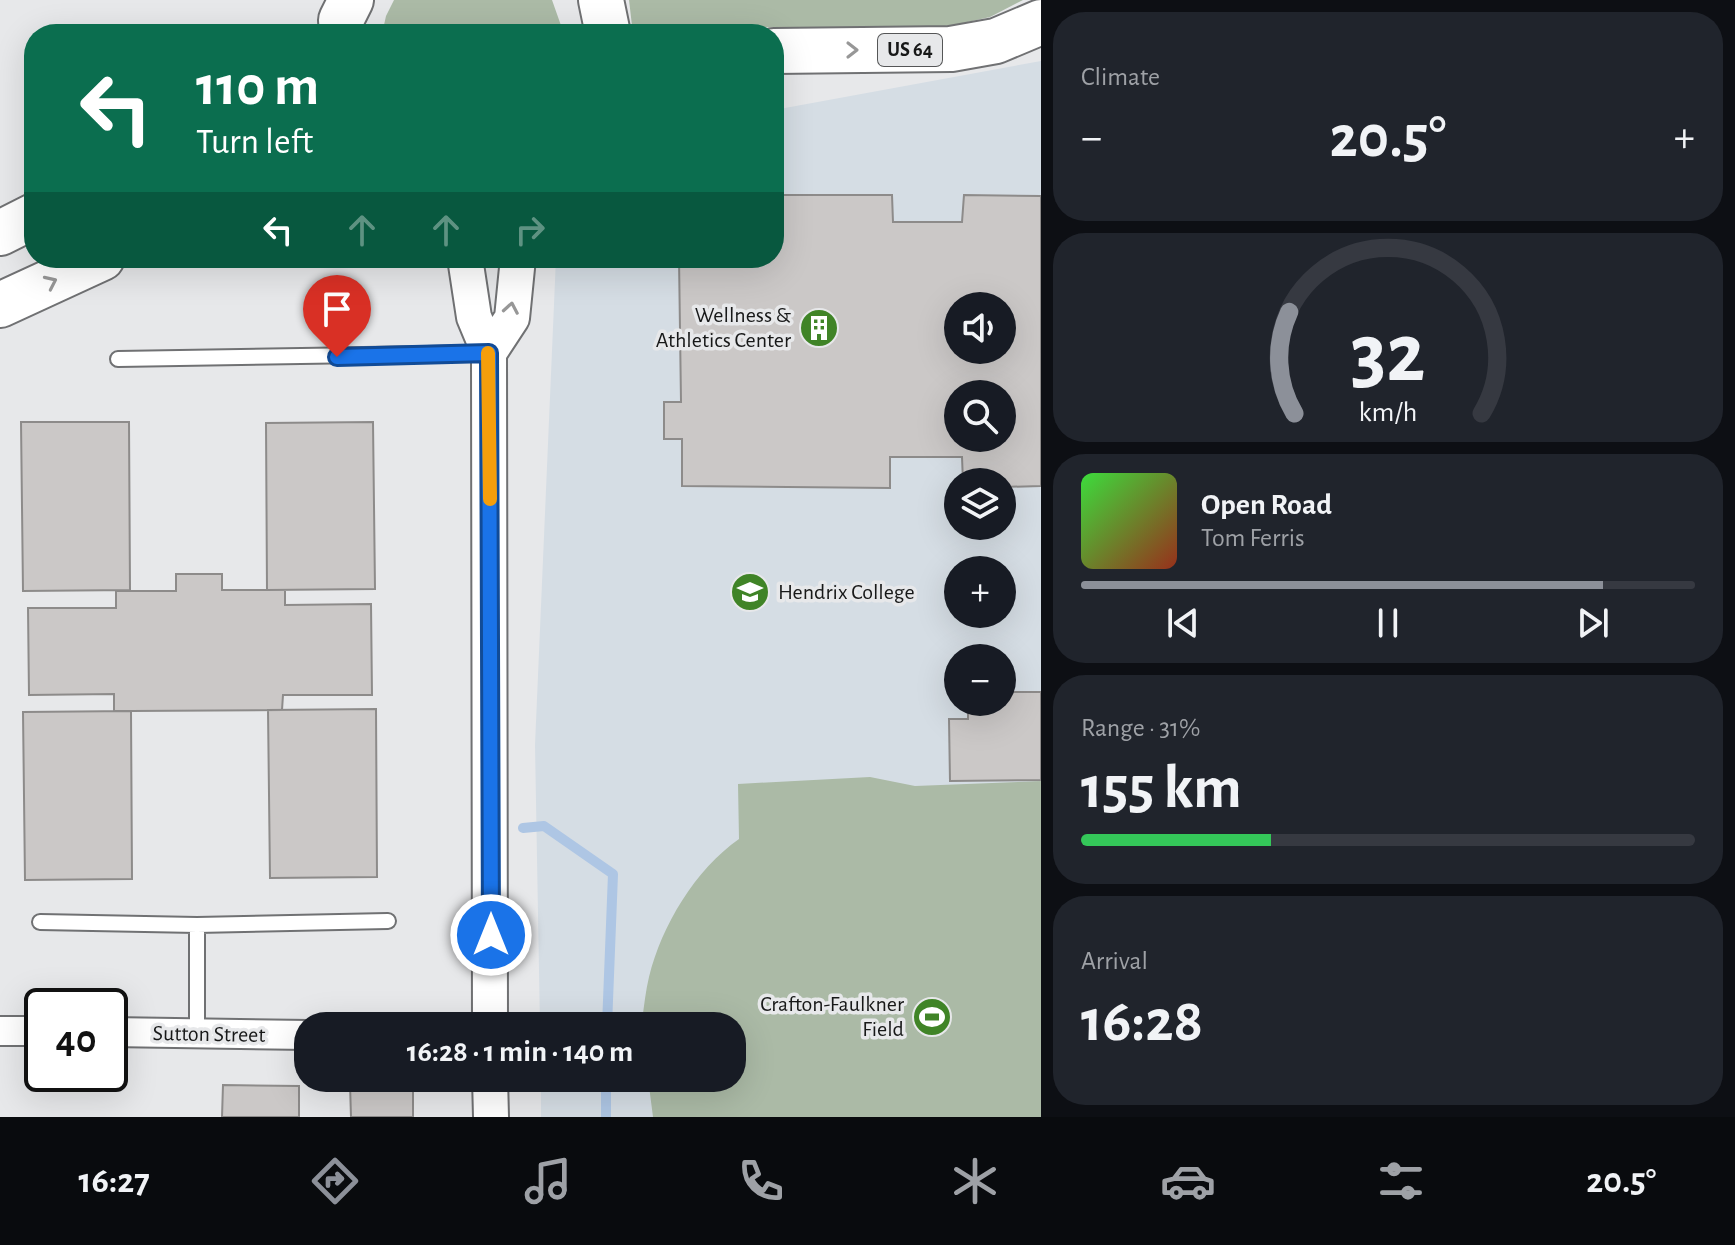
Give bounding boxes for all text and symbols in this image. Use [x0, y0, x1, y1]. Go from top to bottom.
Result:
road number: US 64 [878, 34, 942, 66]
one-way arrow [846, 41, 859, 59]
icon: left [64, 56, 168, 160]
text: 110 m [196, 59, 319, 115]
text: Climate [1081, 64, 1160, 90]
text: 20.5° [1330, 108, 1446, 168]
text: − [1081, 116, 1102, 160]
text: + [1674, 116, 1695, 160]
text: Turn left [196, 124, 313, 160]
icon: left [256, 208, 300, 252]
icon: ahead [340, 208, 384, 252]
icon: ahead [424, 208, 468, 252]
icon: right [508, 208, 552, 252]
one-way arrow [43, 275, 57, 291]
pin [303, 275, 371, 357]
icon: arrive [315, 287, 359, 331]
map controls [944, 292, 1016, 716]
button: sound [944, 292, 1016, 364]
one-way arrow [502, 302, 519, 315]
place label: Wellness & Athletics Center [656, 304, 792, 351]
building icon: Wellness & Athletics Center [798, 307, 840, 349]
text: 32 [1350, 312, 1426, 396]
button: search [944, 380, 1016, 452]
text: km/h [1359, 398, 1417, 427]
button: layers [944, 468, 1016, 540]
text: Open Road [1201, 490, 1332, 520]
text: Tom Ferris [1201, 525, 1305, 551]
button: + [944, 556, 1016, 628]
school or university icon: Hendrix College [729, 571, 771, 613]
place label: Hendrix College [778, 581, 915, 603]
icon: previous [1161, 601, 1205, 645]
icon: pause [1366, 601, 1410, 645]
icon: next [1571, 601, 1615, 645]
button: − [944, 644, 1016, 716]
text: Range · 31% [1081, 715, 1200, 741]
text: 155 km [1081, 759, 1242, 819]
position arrow [449, 893, 533, 977]
text: Arrival [1081, 948, 1148, 974]
speed limit sign: 40 [24, 988, 128, 1092]
text: 16:28 [1081, 992, 1203, 1052]
place label: Crafton-Faulkner Field [760, 993, 904, 1040]
sports icon: Crafton-Faulkner Field [911, 996, 953, 1038]
street label: Sutton Street [152, 1022, 266, 1046]
text: 16:28 · 1 min · 140 m [407, 1037, 633, 1067]
icon: directions [307, 1153, 363, 1209]
icon: music [520, 1153, 576, 1209]
icon: phone [733, 1153, 789, 1209]
icon: climate [947, 1153, 1003, 1209]
icon: car [1160, 1153, 1216, 1209]
icon: filters [1373, 1153, 1429, 1209]
text: 16:27 [79, 1163, 150, 1199]
text: 20.5° [1586, 1163, 1656, 1199]

